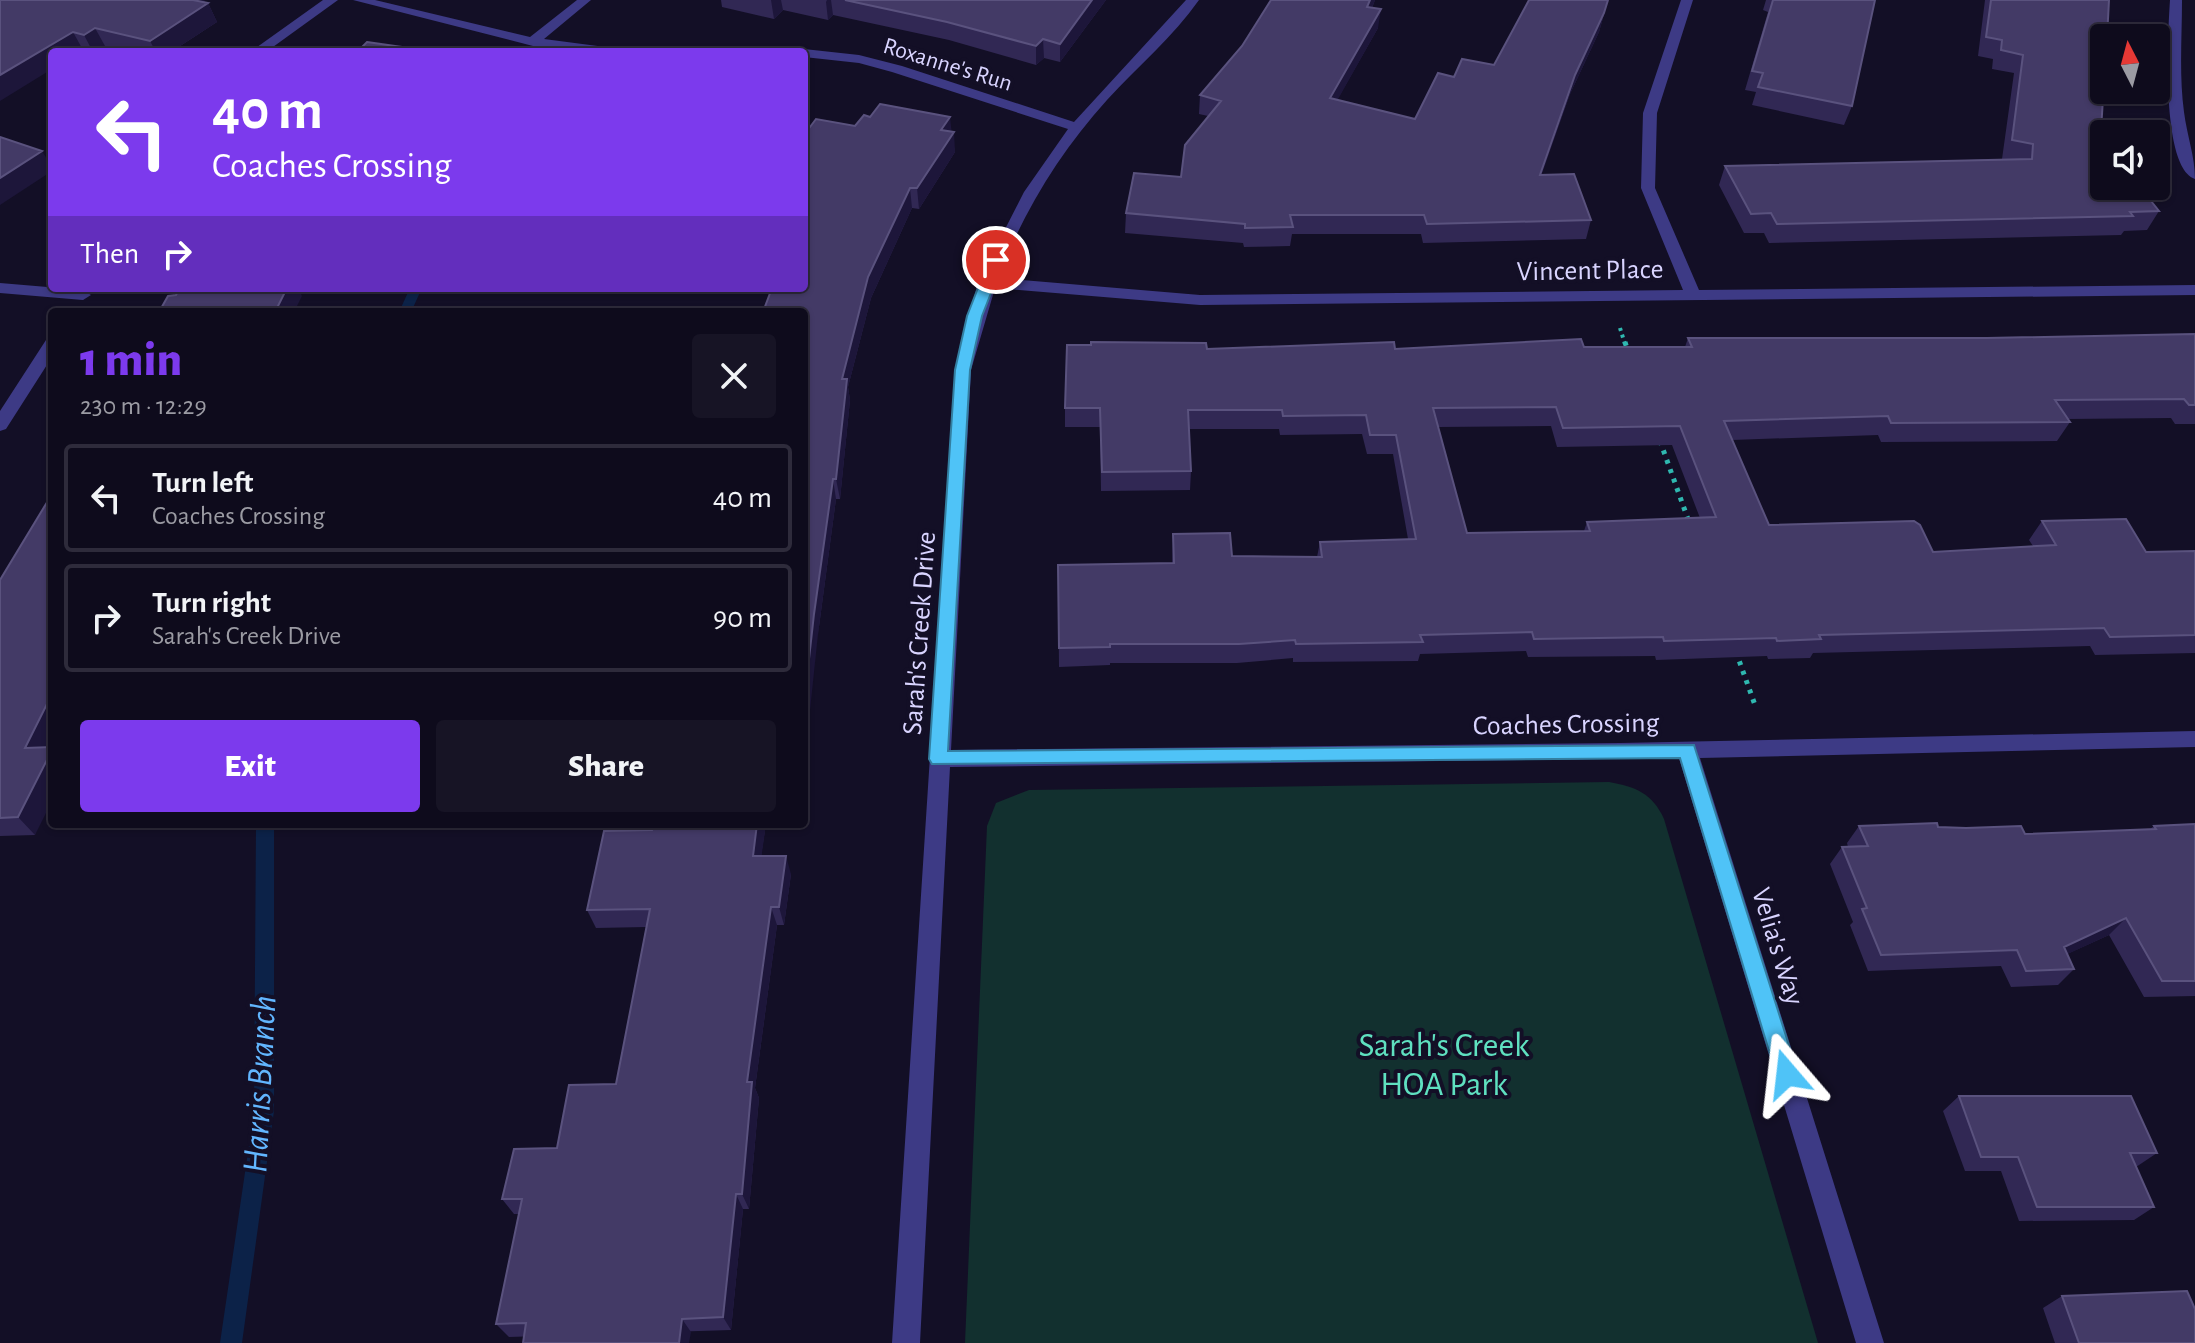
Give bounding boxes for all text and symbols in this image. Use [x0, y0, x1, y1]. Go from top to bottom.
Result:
north arrow [2090, 24, 2170, 104]
map controls [2090, 24, 2170, 200]
street label: Roxanne's Run [880, 34, 1015, 96]
icon: left [80, 80, 184, 184]
text: 40 m [212, 83, 323, 139]
button: sound [2090, 120, 2170, 200]
text: Coaches Crossing [212, 148, 451, 184]
pin [962, 226, 1030, 294]
icon: right [155, 232, 199, 276]
icon: arrive [974, 238, 1018, 282]
text: Then [80, 239, 139, 269]
street label: Vincent Place [1516, 256, 1664, 286]
button: close [692, 334, 776, 418]
text: 1 min [80, 337, 182, 385]
text: 230 m · 12:29 [80, 393, 207, 419]
text: Turn left [152, 468, 253, 498]
icon: left [84, 476, 128, 520]
text: 40 m [713, 483, 772, 513]
text: Coaches Crossing [152, 503, 325, 529]
street label: Sarah's Creek Drive [899, 530, 941, 736]
text: Turn right [152, 588, 271, 618]
icon: right [84, 596, 128, 640]
text: 90 m [713, 603, 772, 633]
text: Sarah's Creek Drive [152, 623, 341, 649]
street label: Coaches Crossing [1473, 709, 1660, 741]
button: Exit [80, 720, 420, 812]
button: Share [436, 720, 776, 812]
street label: Velia's Way [1746, 885, 1808, 1009]
water label: Harris Branch [237, 994, 283, 1174]
park label: Sarah's Creek HOA Park [1358, 1029, 1530, 1102]
position arrow [1745, 1032, 1829, 1116]

